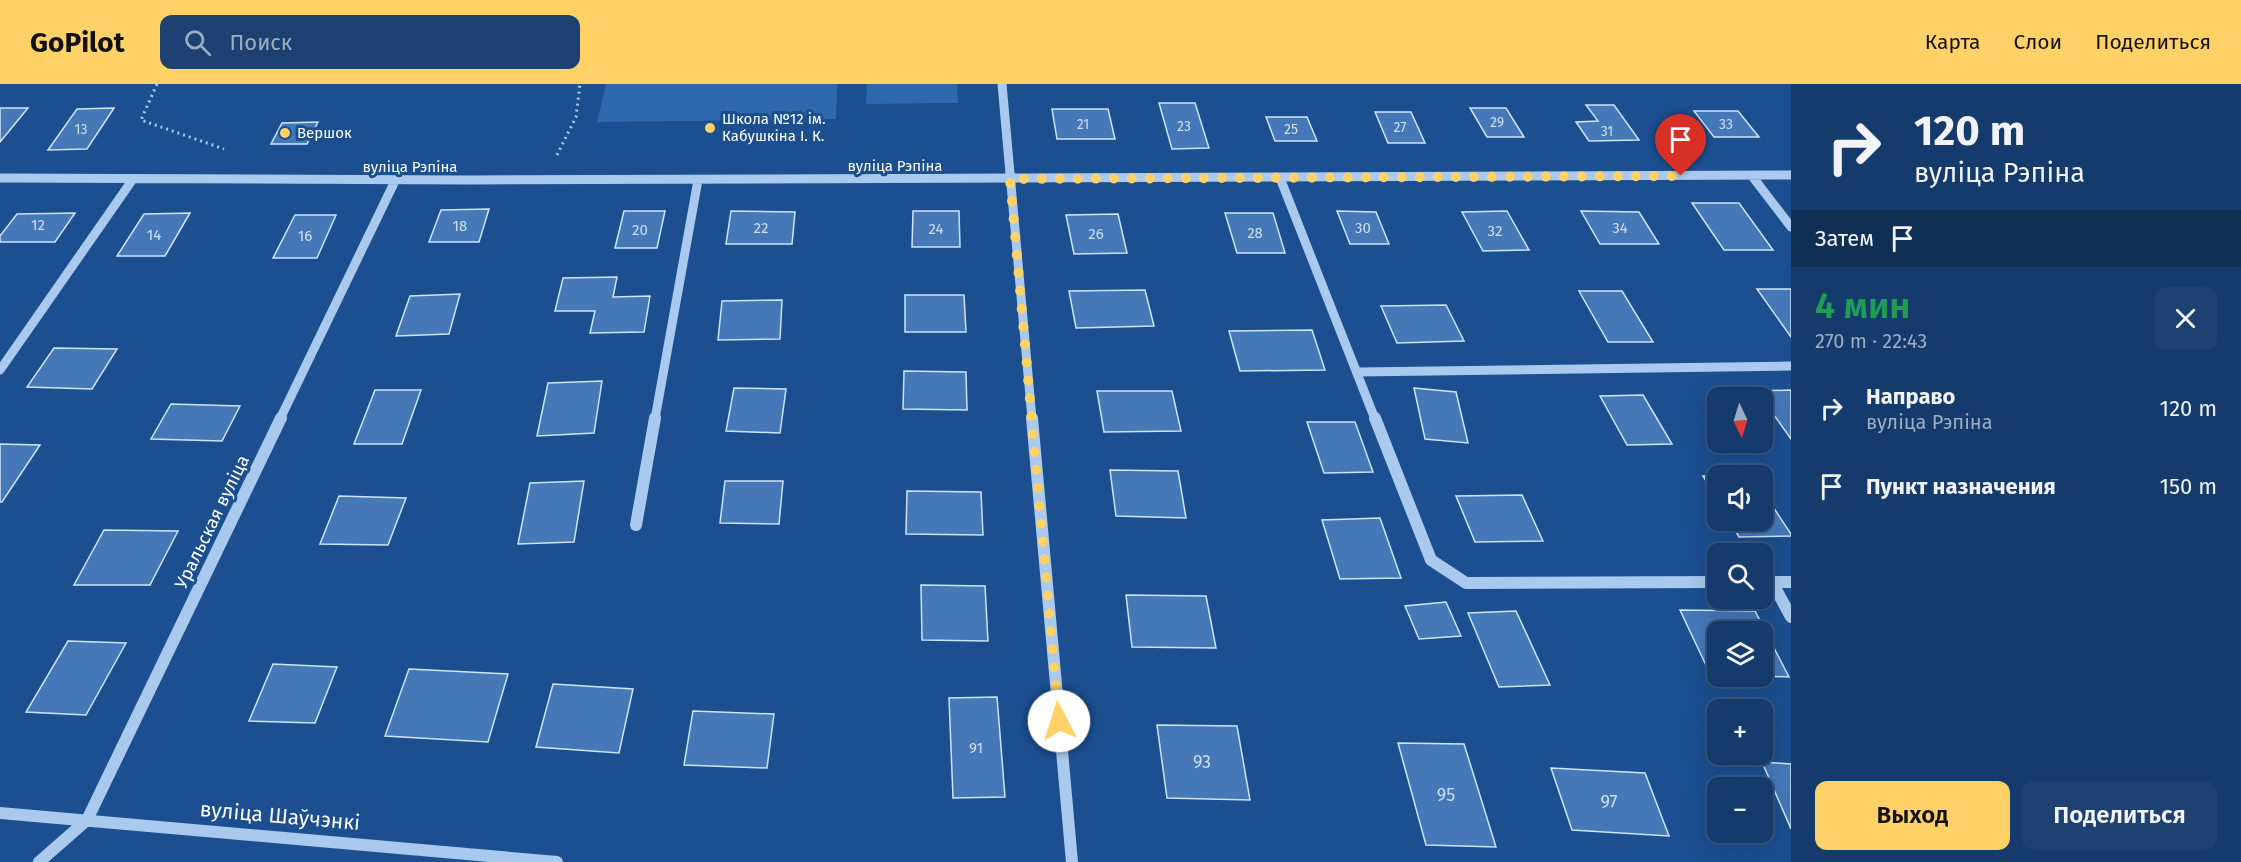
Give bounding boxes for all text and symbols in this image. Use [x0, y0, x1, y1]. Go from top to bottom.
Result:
search box [160, 15, 580, 69]
text: GoPilot [30, 26, 124, 59]
icon: search [181, 26, 214, 59]
text: Поиск [229, 29, 292, 56]
text: Карта [1925, 29, 1981, 55]
text: Слои [2014, 29, 2062, 55]
text: Поделиться [2095, 29, 2211, 55]
text: 120 m [1914, 106, 2025, 156]
icon: right [1815, 108, 1893, 186]
place label: Школа №12 ім. Кабушкіна І. К. [722, 110, 826, 145]
house number: 29 [1490, 114, 1504, 131]
pin [1655, 114, 1706, 176]
house number: 21 [1077, 116, 1089, 133]
house number: 33 [1719, 116, 1733, 133]
house number: 23 [1177, 118, 1191, 135]
house number: 27 [1393, 119, 1407, 136]
house number: 13 [74, 121, 88, 138]
marker: Школа №12 ім. Кабушкіна І. К. [703, 121, 717, 135]
house number: 25 [1284, 121, 1298, 138]
house number: 31 [1601, 123, 1613, 140]
icon: arrive [1664, 123, 1697, 156]
place label: Вершок [297, 124, 352, 142]
marker: Вершок [278, 126, 292, 140]
street label: вуліца Рэпіна [848, 157, 942, 175]
text: вуліца Рэпіна [1914, 157, 2085, 189]
street label: вуліца Рэпіна [363, 158, 457, 176]
house number: 12 [31, 216, 45, 234]
house number: 18 [453, 217, 467, 235]
house number: 22 [754, 219, 768, 237]
house number: 30 [1355, 219, 1371, 237]
house number: 34 [1612, 219, 1628, 237]
house number: 24 [928, 220, 944, 238]
house number: 20 [632, 221, 648, 239]
house number: 32 [1488, 222, 1502, 240]
icon: arrive [1886, 222, 1919, 255]
house number: 28 [1247, 224, 1263, 242]
house number: 26 [1088, 225, 1104, 243]
text: Затем [1815, 225, 1874, 252]
house number: 14 [147, 226, 161, 244]
house number: 16 [298, 227, 312, 245]
text: 4 мин [1815, 284, 1911, 328]
button: close [2154, 287, 2217, 350]
text: 270 m · 22:43 [1815, 329, 1927, 353]
text: Направо [1866, 383, 1955, 410]
north arrow [1707, 387, 1773, 453]
map controls [1707, 387, 1773, 843]
icon: right [1815, 392, 1848, 425]
text: 120 m [2160, 395, 2217, 422]
text: вуліца Рэпіна [1866, 410, 1993, 434]
street label: Уральская вуліца [170, 451, 254, 593]
button: sound [1707, 465, 1773, 531]
icon: arrive [1815, 470, 1848, 503]
text: Пункт назначения [1866, 473, 2056, 500]
text: 150 m [2159, 473, 2217, 500]
button: search [1707, 543, 1773, 609]
button: layers [1707, 621, 1773, 687]
position arrow [1027, 689, 1091, 753]
button: + [1707, 699, 1773, 765]
house number: 91 [969, 739, 983, 757]
house number: 93 [1193, 751, 1211, 773]
button: − [1707, 777, 1773, 843]
button: Выход [1815, 781, 2010, 850]
button: Поделиться [2022, 781, 2217, 850]
house number: 95 [1437, 784, 1455, 806]
house number: 97 [1600, 791, 1618, 813]
street label: вуліца Шаўчэнкі [199, 796, 361, 836]

